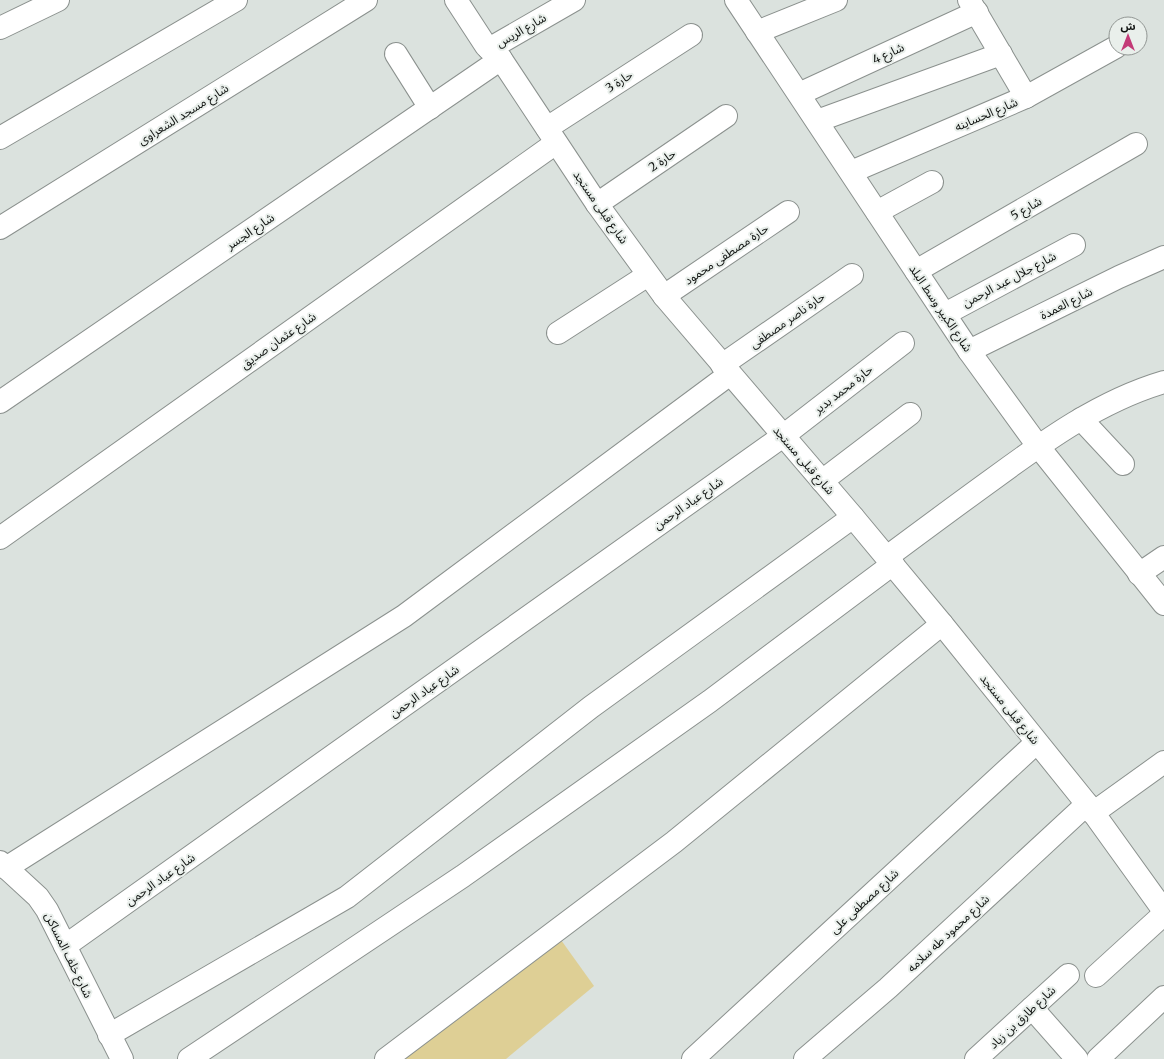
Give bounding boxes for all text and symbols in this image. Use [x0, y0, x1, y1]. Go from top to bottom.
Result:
street label: شارع الريس [493, 10, 550, 52]
north arrow [1108, 16, 1148, 56]
text: ش [1120, 19, 1136, 33]
street label: شارع 4 [870, 39, 907, 69]
street label: حارة 3 [603, 67, 635, 95]
street label: شارع مسجد الشعراوى [135, 80, 232, 150]
street label: شارع الحساينه [952, 94, 1021, 136]
street label: حارة 2 [646, 146, 678, 174]
street label: شارع قبلى مستجد [569, 167, 632, 248]
street label: شارع 5 [1008, 193, 1045, 225]
street label: شارع الجسر [222, 209, 278, 255]
street label: حارة مصطفى محمود [681, 220, 771, 288]
street label: شارع جلال عبد الرحمن [960, 248, 1059, 312]
street label: شارع الكبير وسط البلد [905, 261, 976, 356]
street label: شارع العمدة [1037, 283, 1096, 324]
street label: حارة ناصر مصطفى [747, 289, 827, 351]
street label: شارع عثمان صديق [237, 308, 320, 373]
street label: حارة محمد بدير [810, 361, 875, 417]
street label: شارع قبلى مستجد [769, 423, 838, 499]
street label: شارع عباد الرحمن [650, 473, 727, 534]
street label: شارع عباد الرحمن [386, 661, 463, 722]
street label: شارع قبلى مستجد [976, 671, 1043, 748]
street label: شارع عباد الرحمن [122, 849, 199, 910]
street label: شارع مصطفى على [827, 865, 903, 938]
street label: شارع محمود طه سلامه [904, 891, 994, 976]
street label: شارع خلف المساكن [40, 910, 96, 1001]
street label: شارع طارق بن زياد [986, 982, 1060, 1053]

